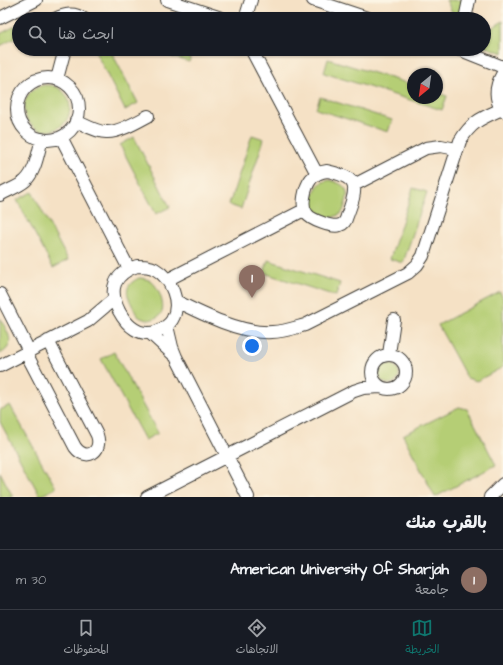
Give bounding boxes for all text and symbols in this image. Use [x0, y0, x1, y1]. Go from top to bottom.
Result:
search box [12, 12, 491, 56]
icon: search [26, 23, 48, 45]
text: ابحث هنا [58, 24, 114, 45]
north arrow [407, 68, 443, 104]
pin: 1 [239, 265, 265, 298]
your location [242, 336, 262, 356]
text: بالقرب منك [406, 511, 487, 535]
text: American University Of Sharjah [230, 559, 449, 580]
text: 30 m [16, 571, 46, 589]
text: 1 [473, 571, 475, 589]
text: جامعة [415, 581, 449, 599]
tab: المحفوظات [64, 617, 109, 659]
tab: الاتجاهات [236, 617, 278, 659]
tab: الخريطة [405, 617, 440, 659]

